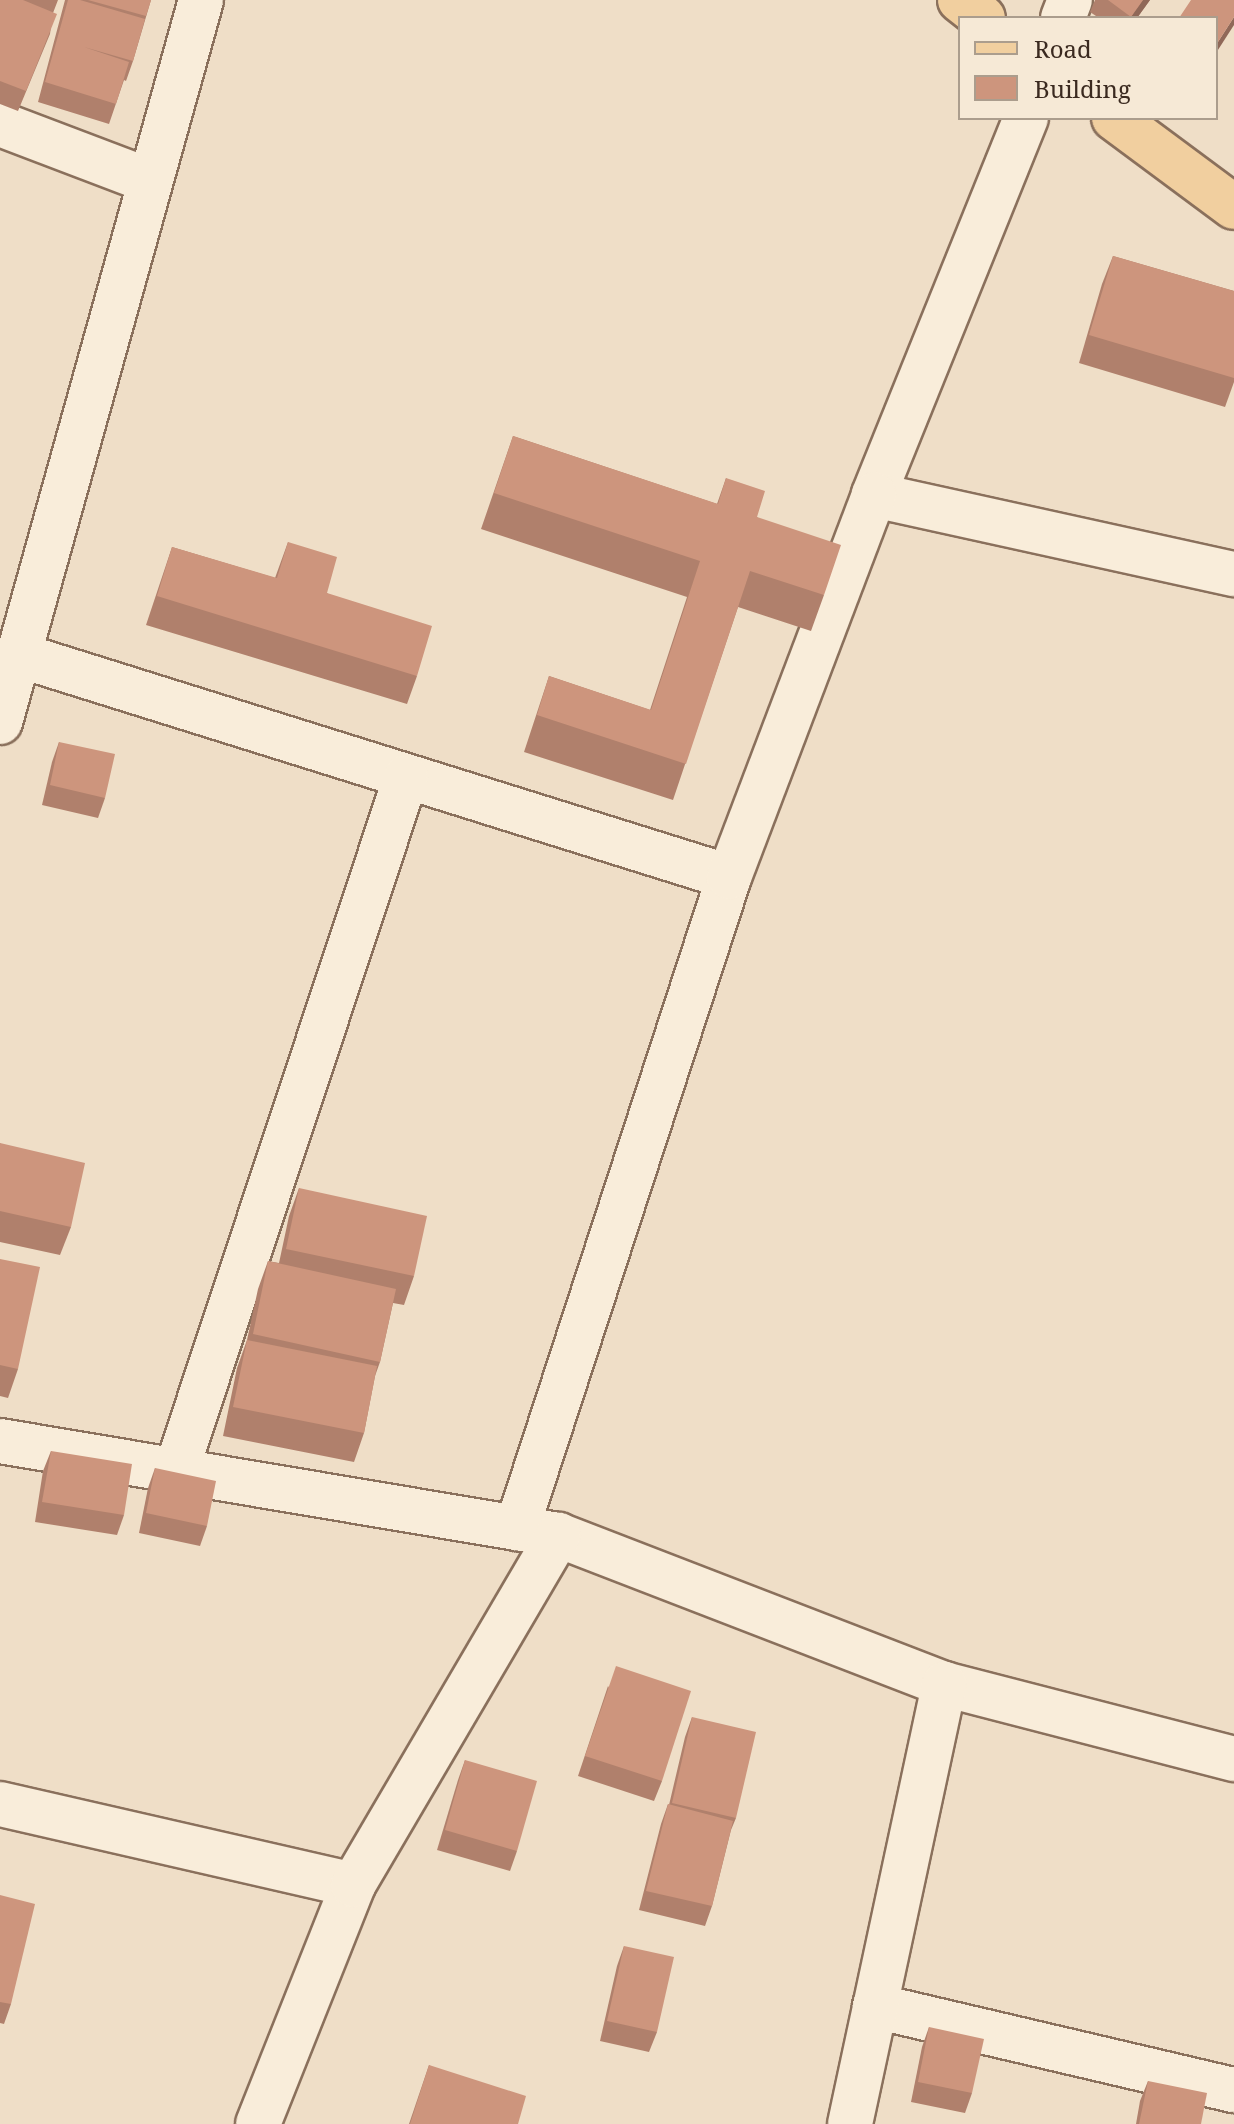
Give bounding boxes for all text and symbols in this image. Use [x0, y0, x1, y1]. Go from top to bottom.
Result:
legend [958, 16, 1218, 120]
text: Road [1034, 32, 1092, 65]
text: Building [1034, 72, 1131, 105]

